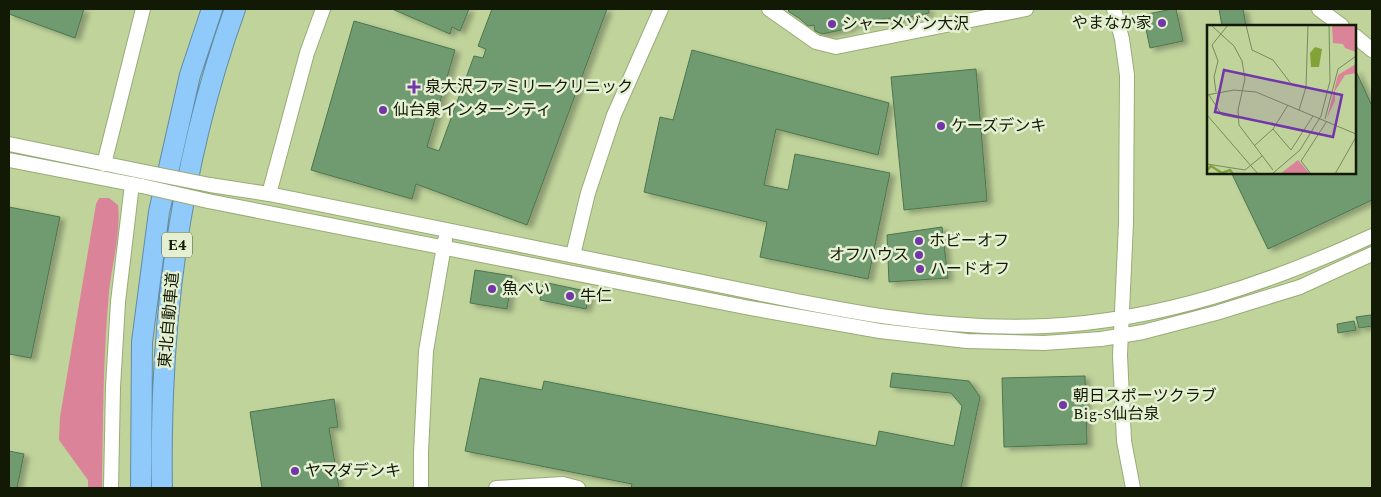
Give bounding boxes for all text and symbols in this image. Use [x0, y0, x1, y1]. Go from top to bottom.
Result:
place label: やまなか家 [1072, 11, 1152, 35]
place label: シャーメゾン大沢 [842, 12, 969, 36]
marker: やまなか家 [1156, 17, 1168, 29]
marker: シャーメゾン大沢 [826, 18, 838, 30]
inset map [1207, 25, 1356, 174]
place label: 泉大沢ファミリークリニック [425, 75, 633, 99]
marker: 泉大沢ファミリークリニック [407, 80, 421, 94]
place label: 仙台泉インターシティ [393, 98, 552, 122]
marker: 仙台泉インターシティ [377, 104, 389, 116]
place label: ケーズデンキ [951, 114, 1046, 138]
marker: ケーズデンキ [935, 120, 947, 132]
place label: ホビーオフ [929, 229, 1009, 253]
road number: E4 [162, 232, 192, 258]
marker: ホビーオフ [913, 235, 925, 247]
place label: オフハウス [829, 243, 909, 267]
marker: オフハウス [913, 249, 925, 261]
place label: ハードオフ [930, 257, 1010, 281]
marker: ハードオフ [914, 263, 926, 275]
street label: 東北自動車道 [153, 271, 185, 369]
place label: 魚べい [502, 277, 550, 301]
marker: 魚べい [486, 283, 498, 295]
place label: 牛仁 [580, 284, 612, 308]
marker: 牛仁 [564, 290, 576, 302]
place label: 朝日スポーツクラブ Big-S仙台泉 [1073, 384, 1217, 426]
marker: 朝日スポーツクラブ Big-S仙台泉 [1057, 399, 1069, 411]
place label: ヤマダデンキ [305, 459, 401, 483]
marker: ヤマダデンキ [289, 465, 301, 477]

